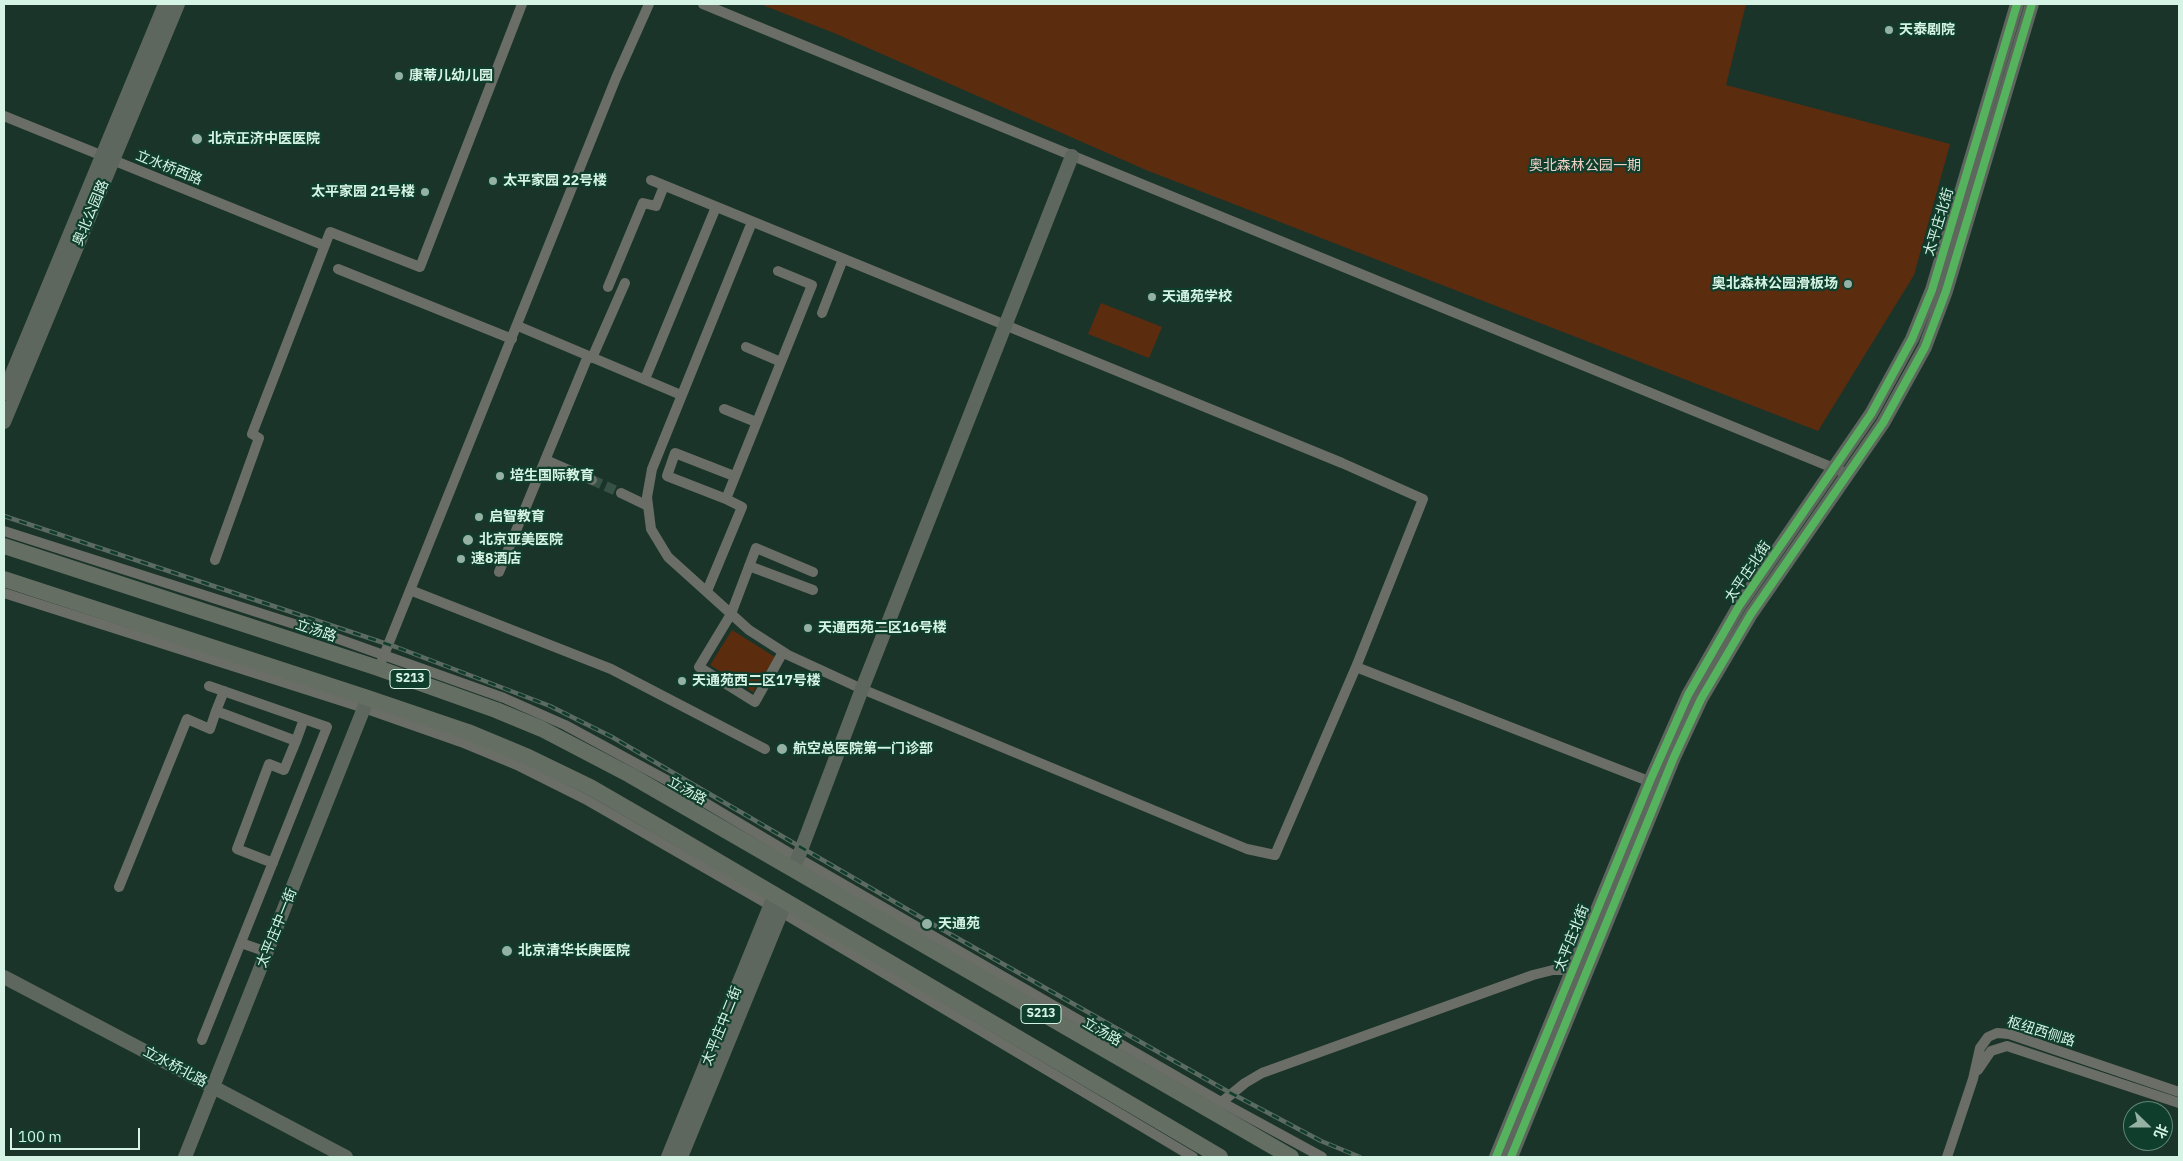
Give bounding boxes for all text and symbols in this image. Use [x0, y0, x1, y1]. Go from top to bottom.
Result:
place label: 天泰剧院 [1899, 22, 1955, 38]
marker: 天泰剧院 [1883, 24, 1895, 36]
place label: 康蒂儿幼儿园 [409, 68, 493, 84]
marker: 康蒂儿幼儿园 [393, 70, 405, 82]
place label: 北京正济中医医院 [208, 131, 320, 147]
marker: 北京正济中医医院 [190, 132, 204, 146]
street label: 立水桥西路 [133, 147, 205, 189]
park label: 奥北森林公园一期 [1529, 158, 1641, 174]
place label: 太平家园 22号楼 [503, 173, 607, 189]
marker: 太平家园 22号楼 [487, 175, 499, 187]
street label: 奥北公园路 [70, 178, 112, 248]
place label: 太平家园 21号楼 [311, 184, 415, 200]
marker: 太平家园 21号楼 [419, 186, 431, 198]
street label: 太平庄北街 [1921, 186, 1957, 258]
place label: 奥北森林公园滑板场 [1712, 276, 1838, 292]
marker: 奥北森林公园滑板场 [1842, 278, 1854, 290]
place label: 天通苑学校 [1162, 289, 1232, 305]
marker: 天通苑学校 [1146, 291, 1158, 303]
place label: 培生国际教育 [510, 468, 594, 484]
marker: 培生国际教育 [494, 470, 506, 482]
place label: 启智教育 [489, 509, 545, 525]
marker: 启智教育 [473, 511, 485, 523]
place label: 北京亚美医院 [479, 532, 563, 548]
marker: 北京亚美医院 [461, 533, 475, 547]
street label: 太平庄北街 [1721, 538, 1775, 606]
place label: 速8酒店 [471, 551, 521, 567]
marker: 速8酒店 [455, 553, 467, 565]
street label: 立汤路 [293, 616, 339, 646]
place label: 天通西苑二区16号楼 [818, 620, 947, 636]
marker: 天通西苑二区16号楼 [802, 622, 814, 634]
road number: S213 [390, 670, 430, 689]
place label: 天通苑西二区17号楼 [692, 673, 821, 689]
marker: 天通苑西二区17号楼 [676, 675, 688, 687]
place label: 航空总医院第一门诊部 [793, 741, 933, 757]
marker: 航空总医院第一门诊部 [775, 742, 789, 756]
street label: 立汤路 [665, 773, 709, 809]
street label: 太平庄中一街 [253, 886, 301, 970]
street label: 太平庄北街 [1551, 902, 1593, 974]
place label: 天通苑 [938, 916, 980, 932]
marker: 天通苑 [920, 917, 934, 931]
place label: 北京清华长庚医院 [518, 943, 630, 959]
marker: 北京清华长庚医院 [500, 944, 514, 958]
street label: 太平庄中二街 [698, 984, 746, 1068]
road number: S213 [1021, 1004, 1061, 1024]
street label: 立汤路 [1080, 1014, 1124, 1050]
street label: 枢纽西侧路 [2005, 1014, 2077, 1050]
street label: 立水桥北路 [140, 1043, 210, 1091]
north arrow [2123, 1101, 2173, 1151]
scale bar [12, 1118, 142, 1150]
text: 北 [2150, 1121, 2172, 1141]
text: 100 m [18, 1127, 62, 1146]

